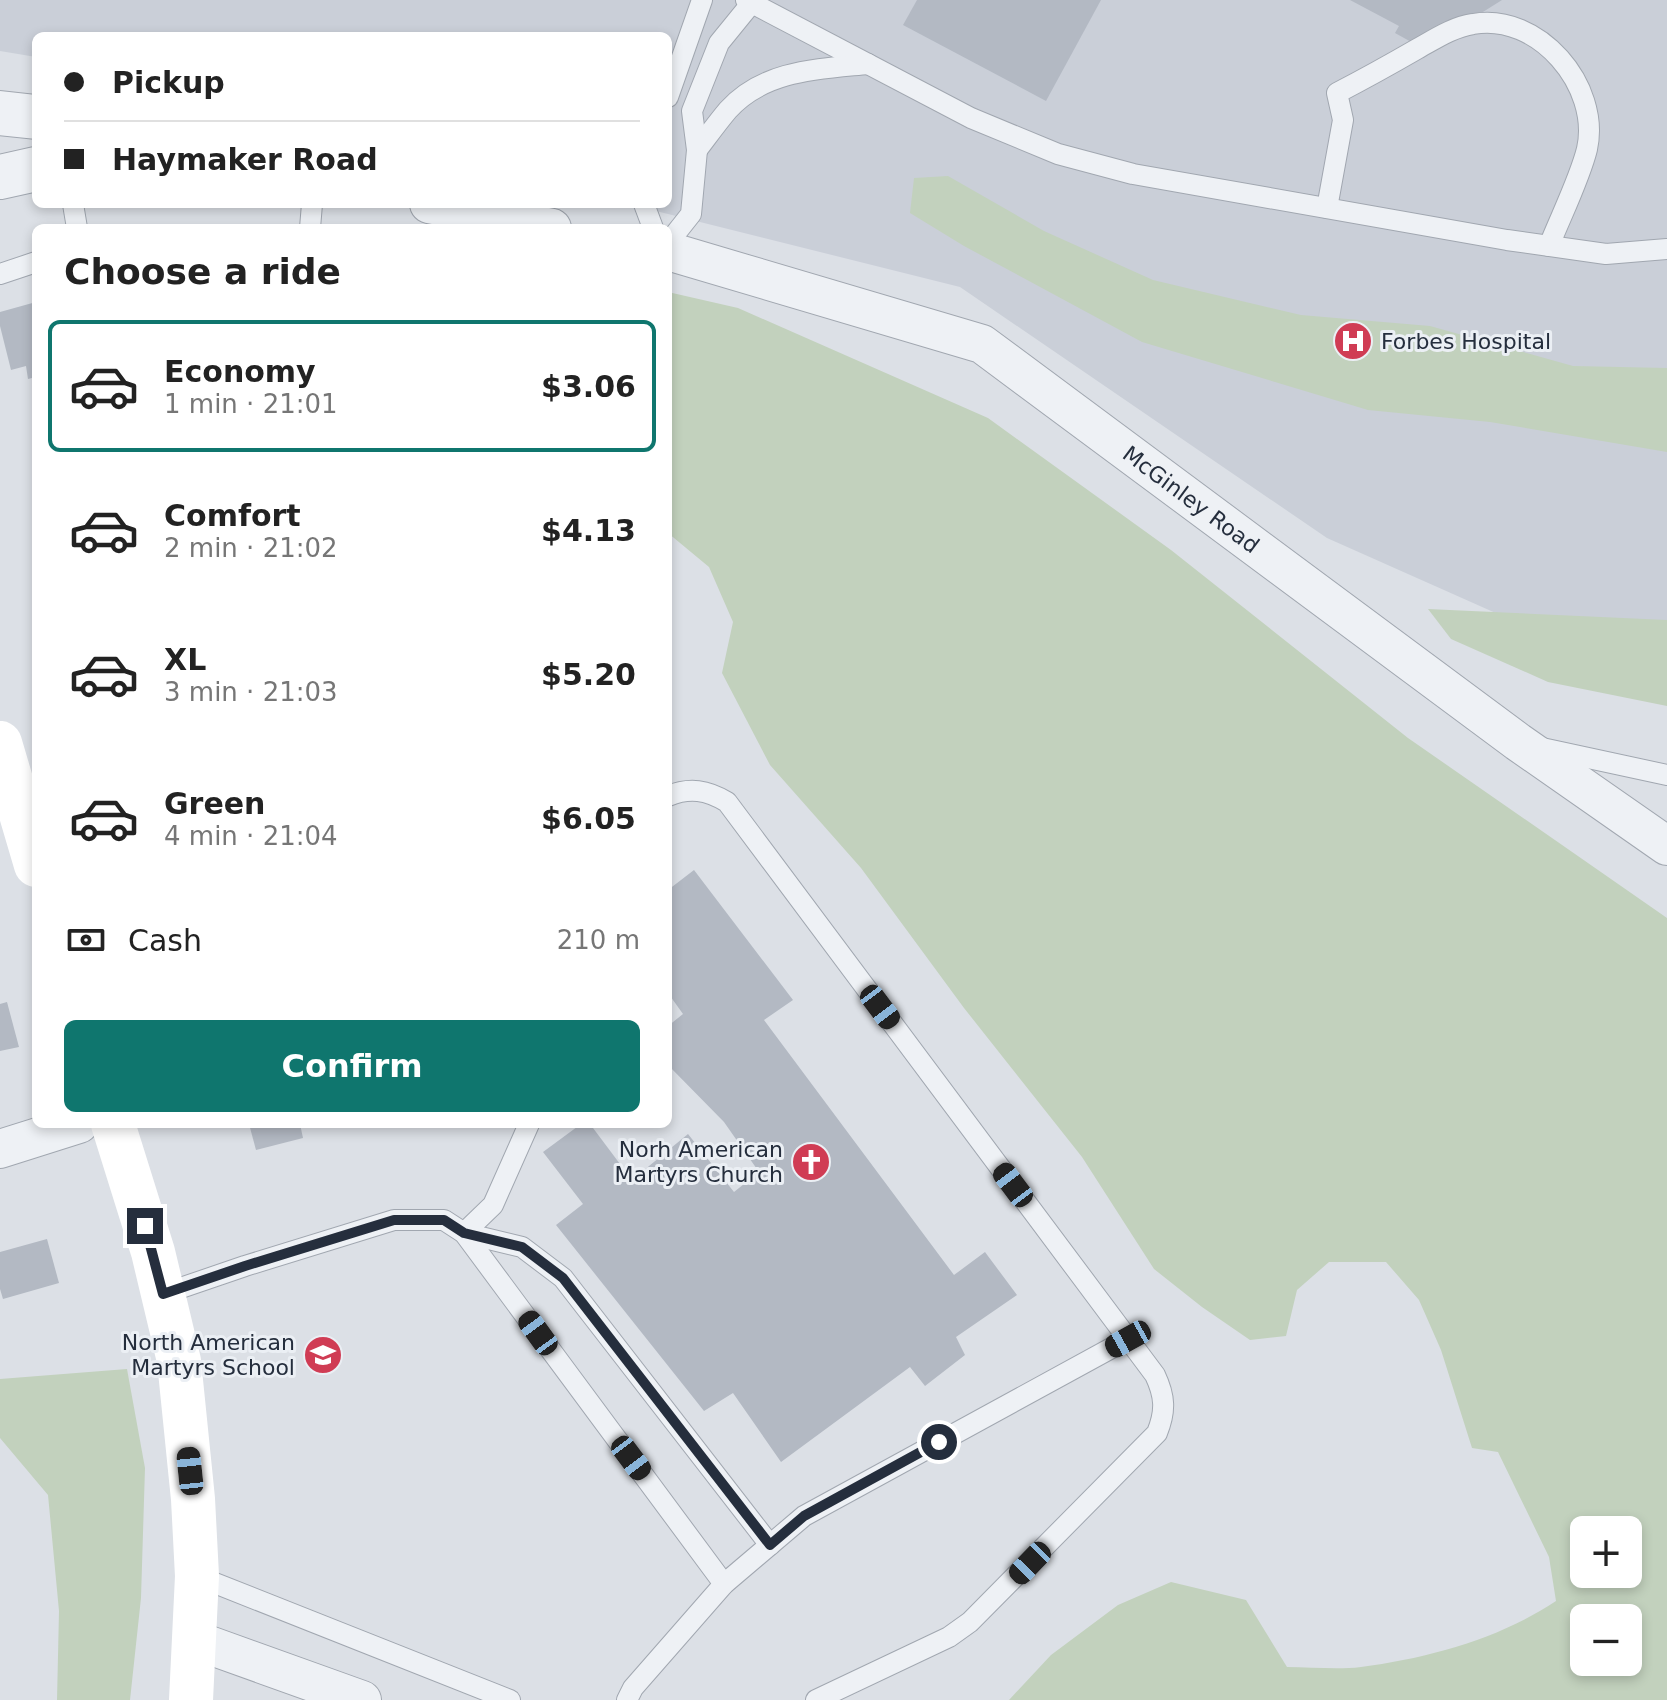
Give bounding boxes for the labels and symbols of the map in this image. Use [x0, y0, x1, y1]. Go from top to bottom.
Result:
hospital icon: Forbes Hospital [1332, 320, 1374, 362]
place label: Forbes Hospital [1381, 329, 1551, 354]
street label: McGinley Road [1118, 441, 1264, 558]
car [856, 981, 904, 1033]
place label: Norh American Martyrs Church [614, 1137, 783, 1187]
church icon: Norh American Martyrs Church [790, 1141, 832, 1183]
car [989, 1159, 1037, 1211]
route end [127, 1208, 163, 1244]
car [514, 1307, 562, 1359]
car [1101, 1317, 1155, 1361]
place label: North American Martyrs School [122, 1330, 295, 1380]
school or university icon: North American Martyrs School [302, 1334, 344, 1376]
route start [921, 1424, 957, 1460]
car [607, 1432, 655, 1484]
car [176, 1446, 204, 1496]
car [1005, 1537, 1055, 1589]

